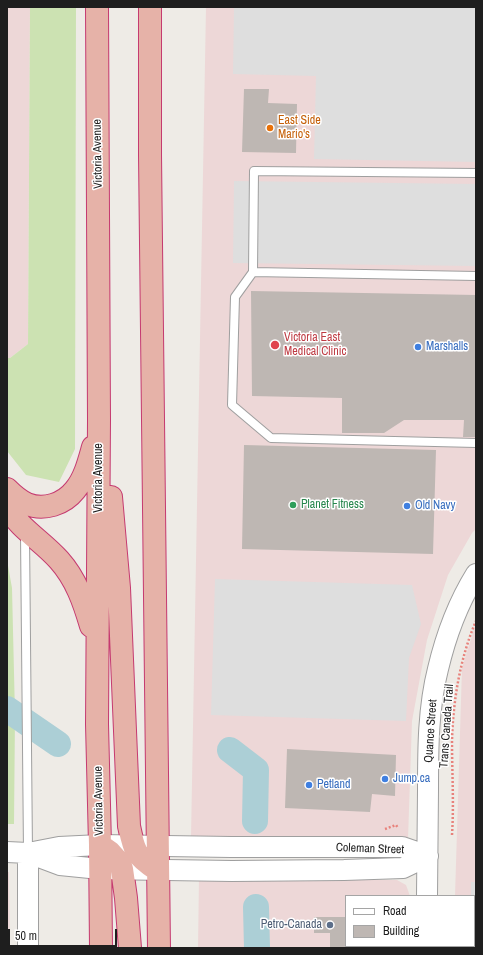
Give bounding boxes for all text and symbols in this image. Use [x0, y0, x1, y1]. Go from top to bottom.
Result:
place label: East Side Mario's [278, 114, 321, 142]
street label: Victoria Avenue [90, 119, 106, 189]
marker: East Side Mario's [265, 123, 275, 133]
place label: Victoria East Medical Clinic [284, 331, 346, 359]
marker: Victoria East Medical Clinic [269, 339, 281, 351]
place label: Marshalls [426, 340, 468, 354]
marker: Marshalls [413, 342, 423, 352]
street label: Victoria Avenue [92, 443, 106, 513]
place label: Planet Fitness [301, 498, 364, 512]
place label: Old Navy [415, 499, 455, 513]
marker: Planet Fitness [288, 500, 298, 510]
marker: Old Navy [402, 501, 412, 511]
street label: Trans Canada Trail [437, 684, 457, 768]
street label: Quance Street [422, 699, 440, 763]
street label: Victoria Avenue [91, 766, 107, 836]
place label: Jump.ca [393, 772, 430, 786]
marker: Jump.ca [380, 774, 390, 784]
place label: Petland [317, 778, 350, 792]
marker: Petland [304, 780, 314, 790]
street label: Coleman Street [336, 841, 404, 857]
legend [345, 895, 475, 947]
text: Road [383, 903, 407, 919]
place label: Petro-Canada [261, 918, 322, 932]
marker: Petro-Canada [325, 920, 335, 930]
scale bar [10, 921, 119, 947]
text: Building [383, 923, 419, 939]
text: 50 m [15, 928, 37, 944]

